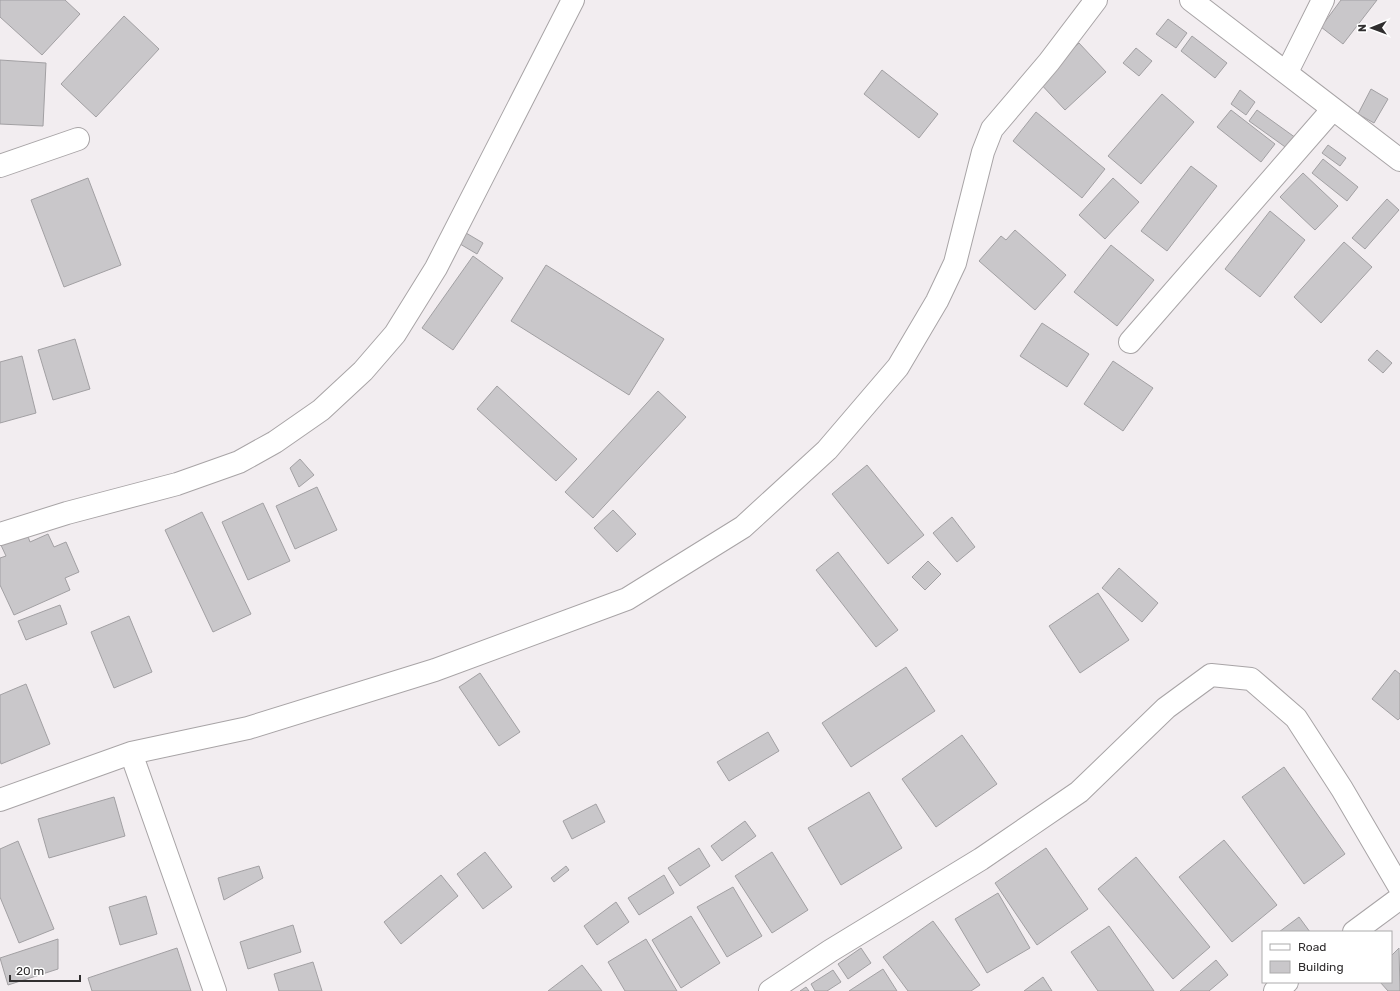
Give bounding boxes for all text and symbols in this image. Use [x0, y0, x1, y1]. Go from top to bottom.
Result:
north arrow [1352, 8, 1392, 48]
text: N [1356, 24, 1369, 32]
legend [1262, 931, 1392, 983]
text: Road [1298, 940, 1326, 954]
scale bar [10, 957, 80, 983]
text: Building [1298, 960, 1344, 974]
text: 20 m [16, 964, 44, 978]

